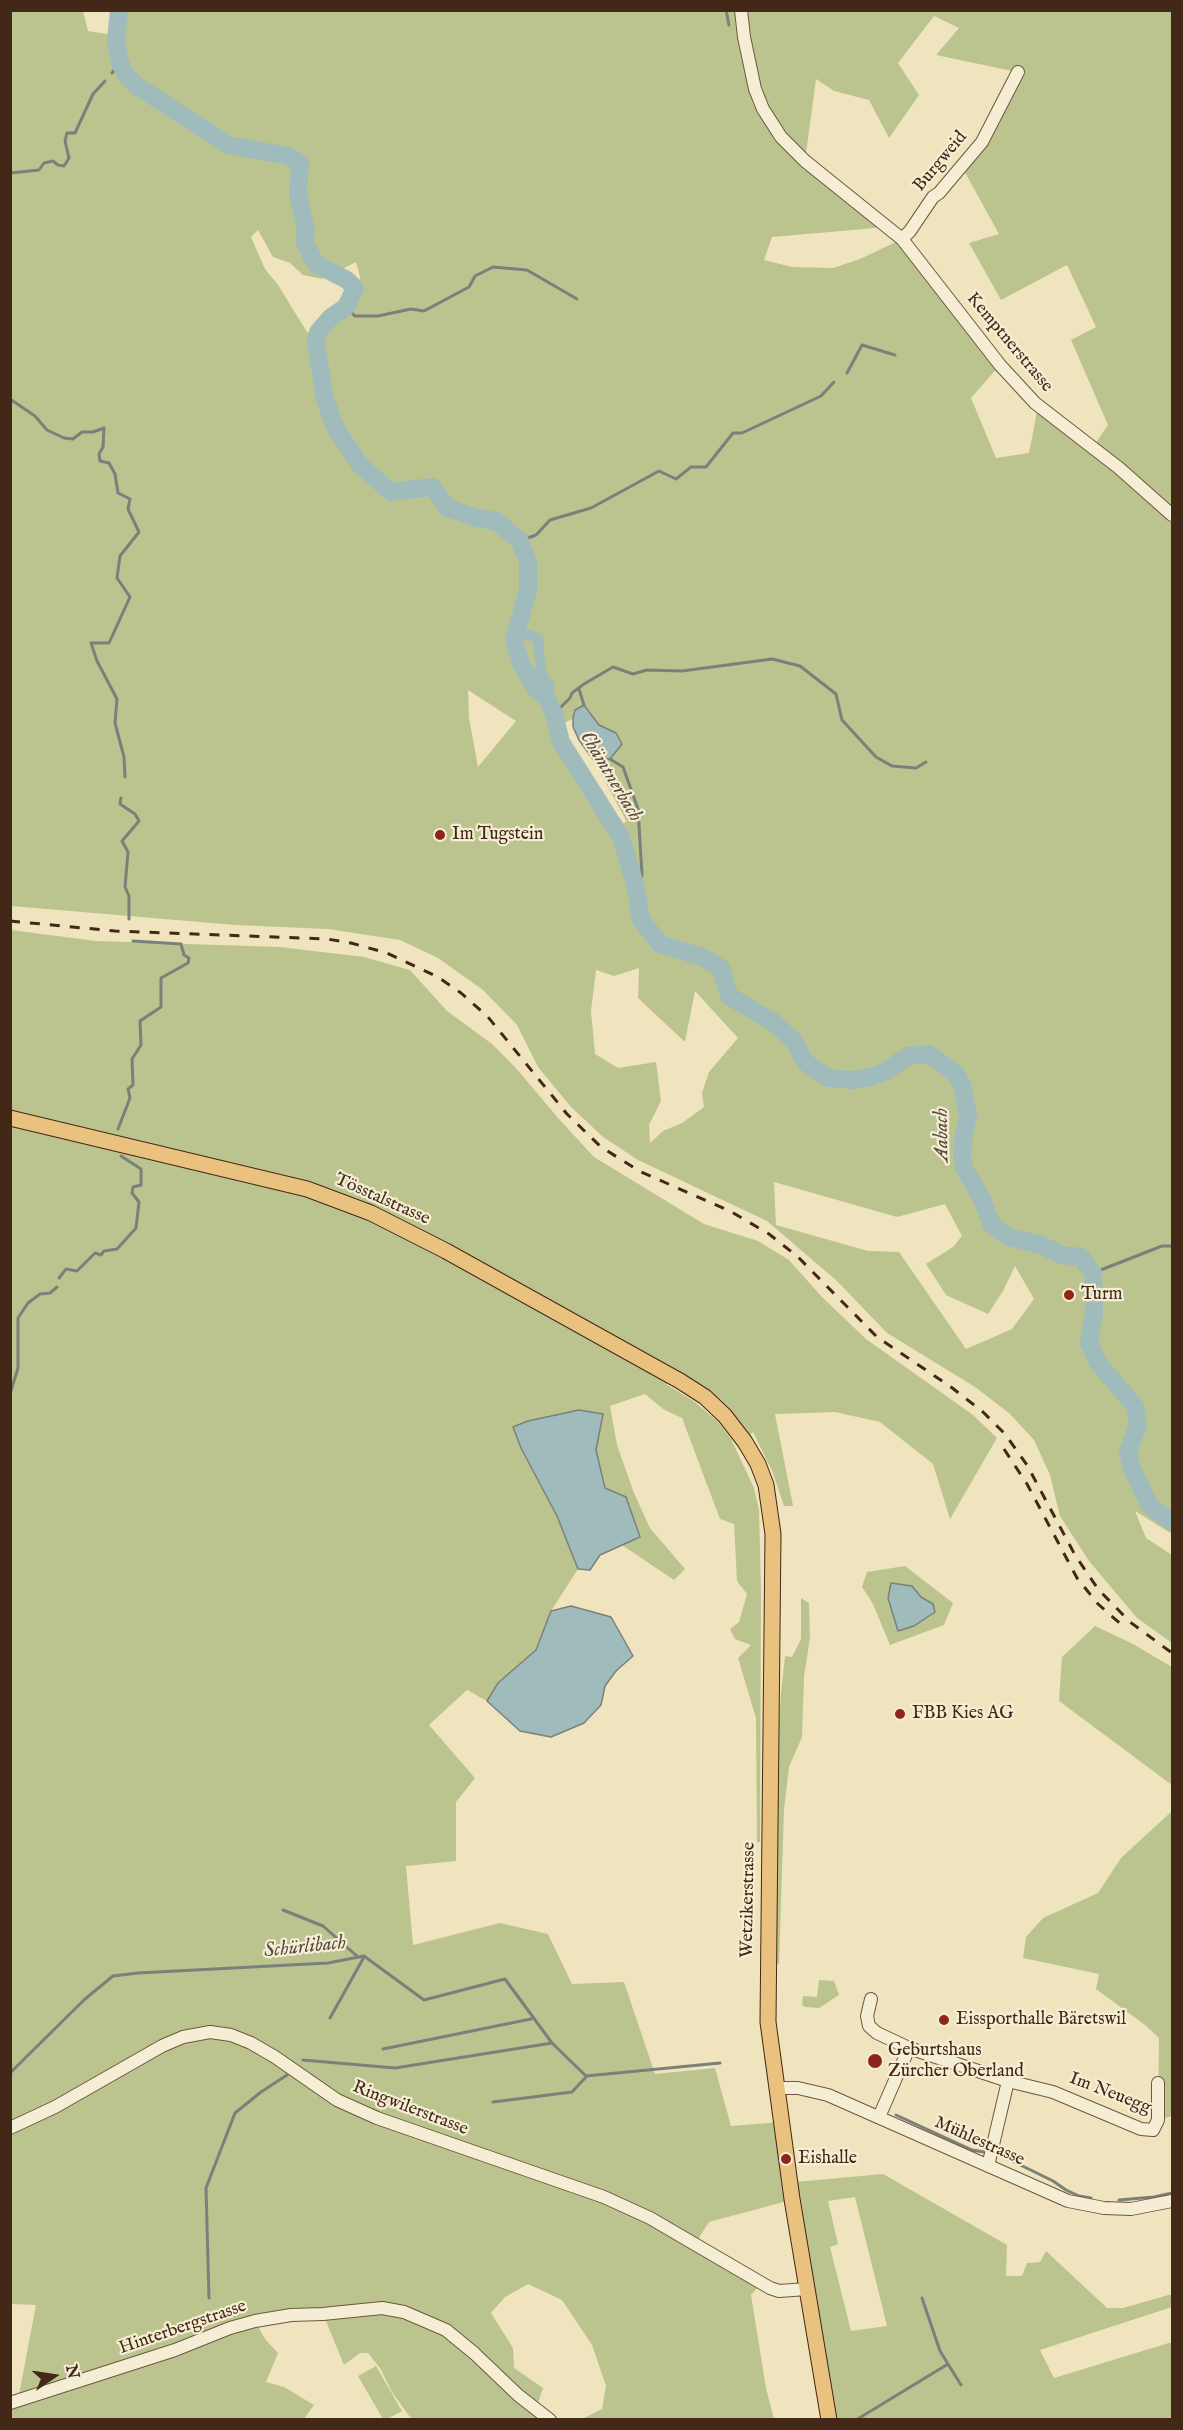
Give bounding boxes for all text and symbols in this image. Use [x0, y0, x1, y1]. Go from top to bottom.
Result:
street label: Burgweid [910, 127, 972, 197]
street label: Kemptnerstrasse [961, 289, 1057, 397]
water label: Chämtnerbach [574, 727, 646, 827]
place label: Im Tugstein [452, 824, 543, 846]
marker: Im Tugstein [433, 828, 447, 842]
water label: Aabach [931, 1108, 955, 1162]
street label: Tösstalstrasse [331, 1169, 433, 1231]
place label: Turm [1081, 1284, 1122, 1306]
marker: Turm [1062, 1288, 1076, 1302]
place label: FBB Kies AG [912, 1703, 1014, 1725]
marker: FBB Kies AG [893, 1707, 907, 1721]
street label: Wetzikerstrasse [737, 1842, 761, 1958]
water label: Schürlibach [263, 1932, 347, 1964]
place label: Eissporthalle Bäretswil [956, 2009, 1126, 2031]
marker: Eissporthalle Bäretswil [937, 2013, 951, 2027]
place label: Geburtshaus Zürcher Oberland [888, 2040, 1024, 2082]
marker: Geburtshaus Zürcher Oberland [866, 2052, 884, 2070]
street label: Im Neuegg [1066, 2068, 1154, 2120]
street label: Ringwilerstrasse [349, 2077, 471, 2141]
street label: Mühlestrasse [931, 2112, 1027, 2172]
place label: Eishalle [798, 2148, 857, 2170]
marker: Eishalle [779, 2152, 793, 2166]
street label: Hinterbergstrasse [117, 2296, 249, 2360]
north arrow [24, 2346, 84, 2406]
text: N [60, 2363, 83, 2381]

